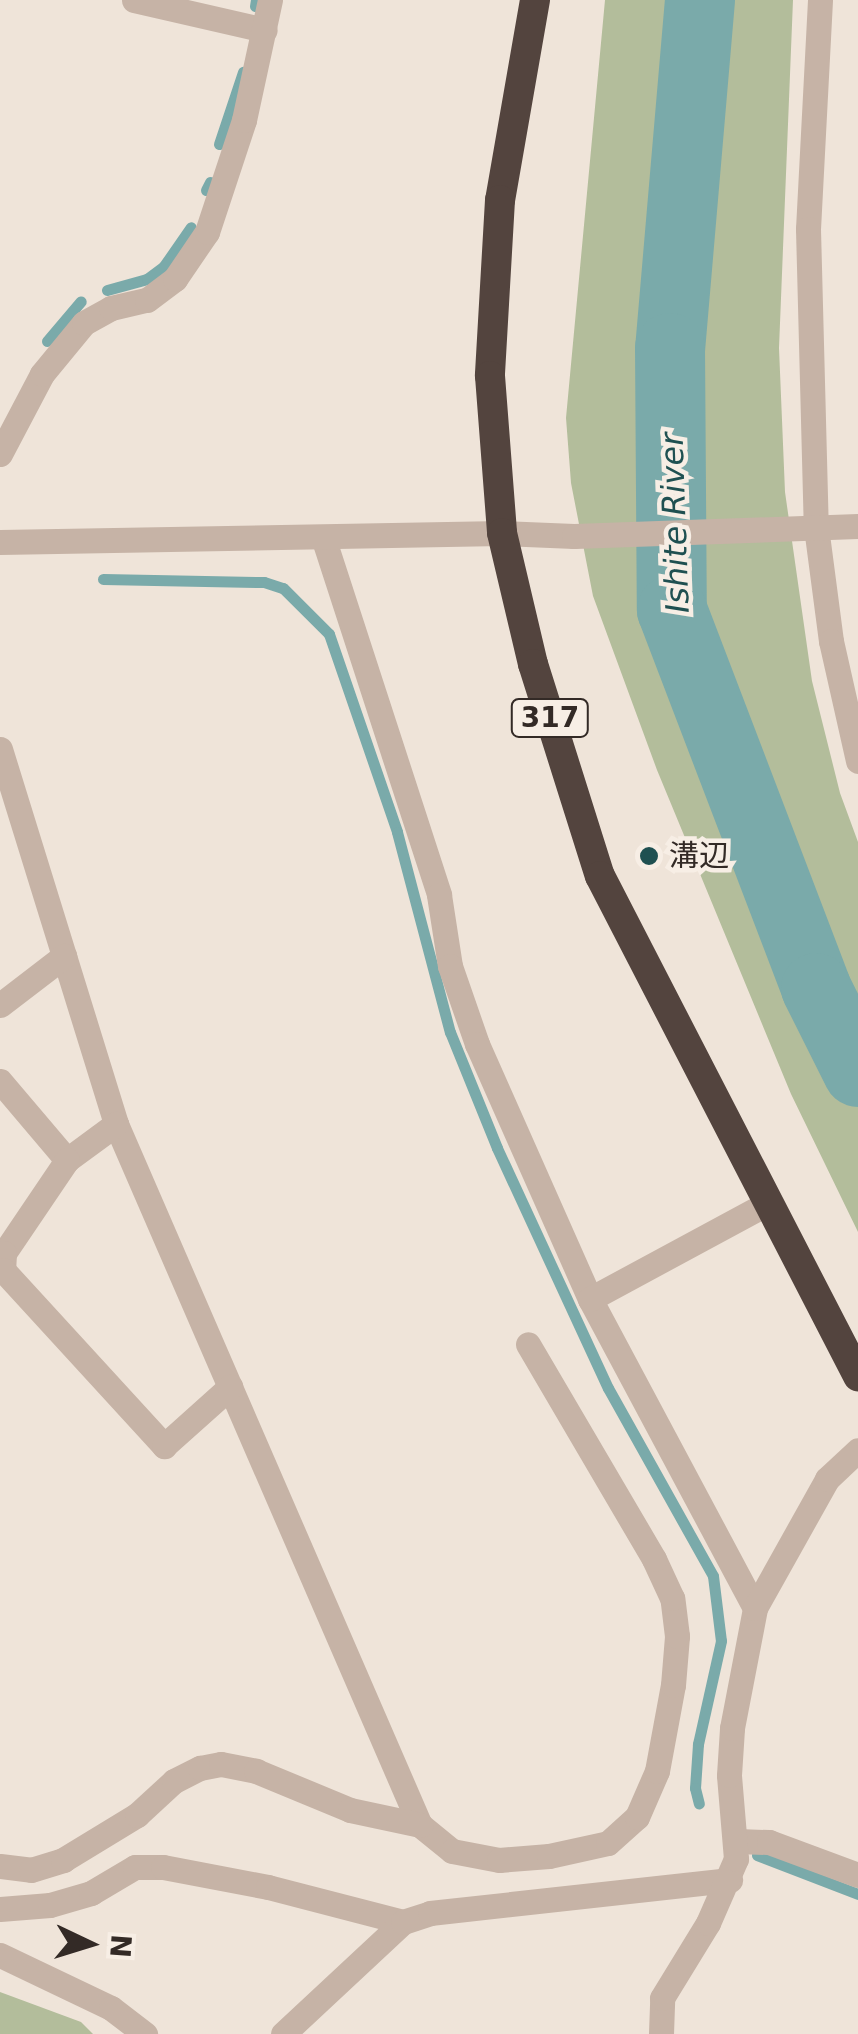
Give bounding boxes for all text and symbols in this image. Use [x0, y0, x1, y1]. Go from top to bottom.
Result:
water label: Ishite River [653, 432, 697, 614]
road number: 317 [510, 695, 590, 741]
place label: 溝辺 [669, 838, 729, 874]
marker: 溝辺 [638, 845, 660, 867]
north arrow [40, 1894, 140, 1994]
text: N [103, 1933, 138, 1959]

